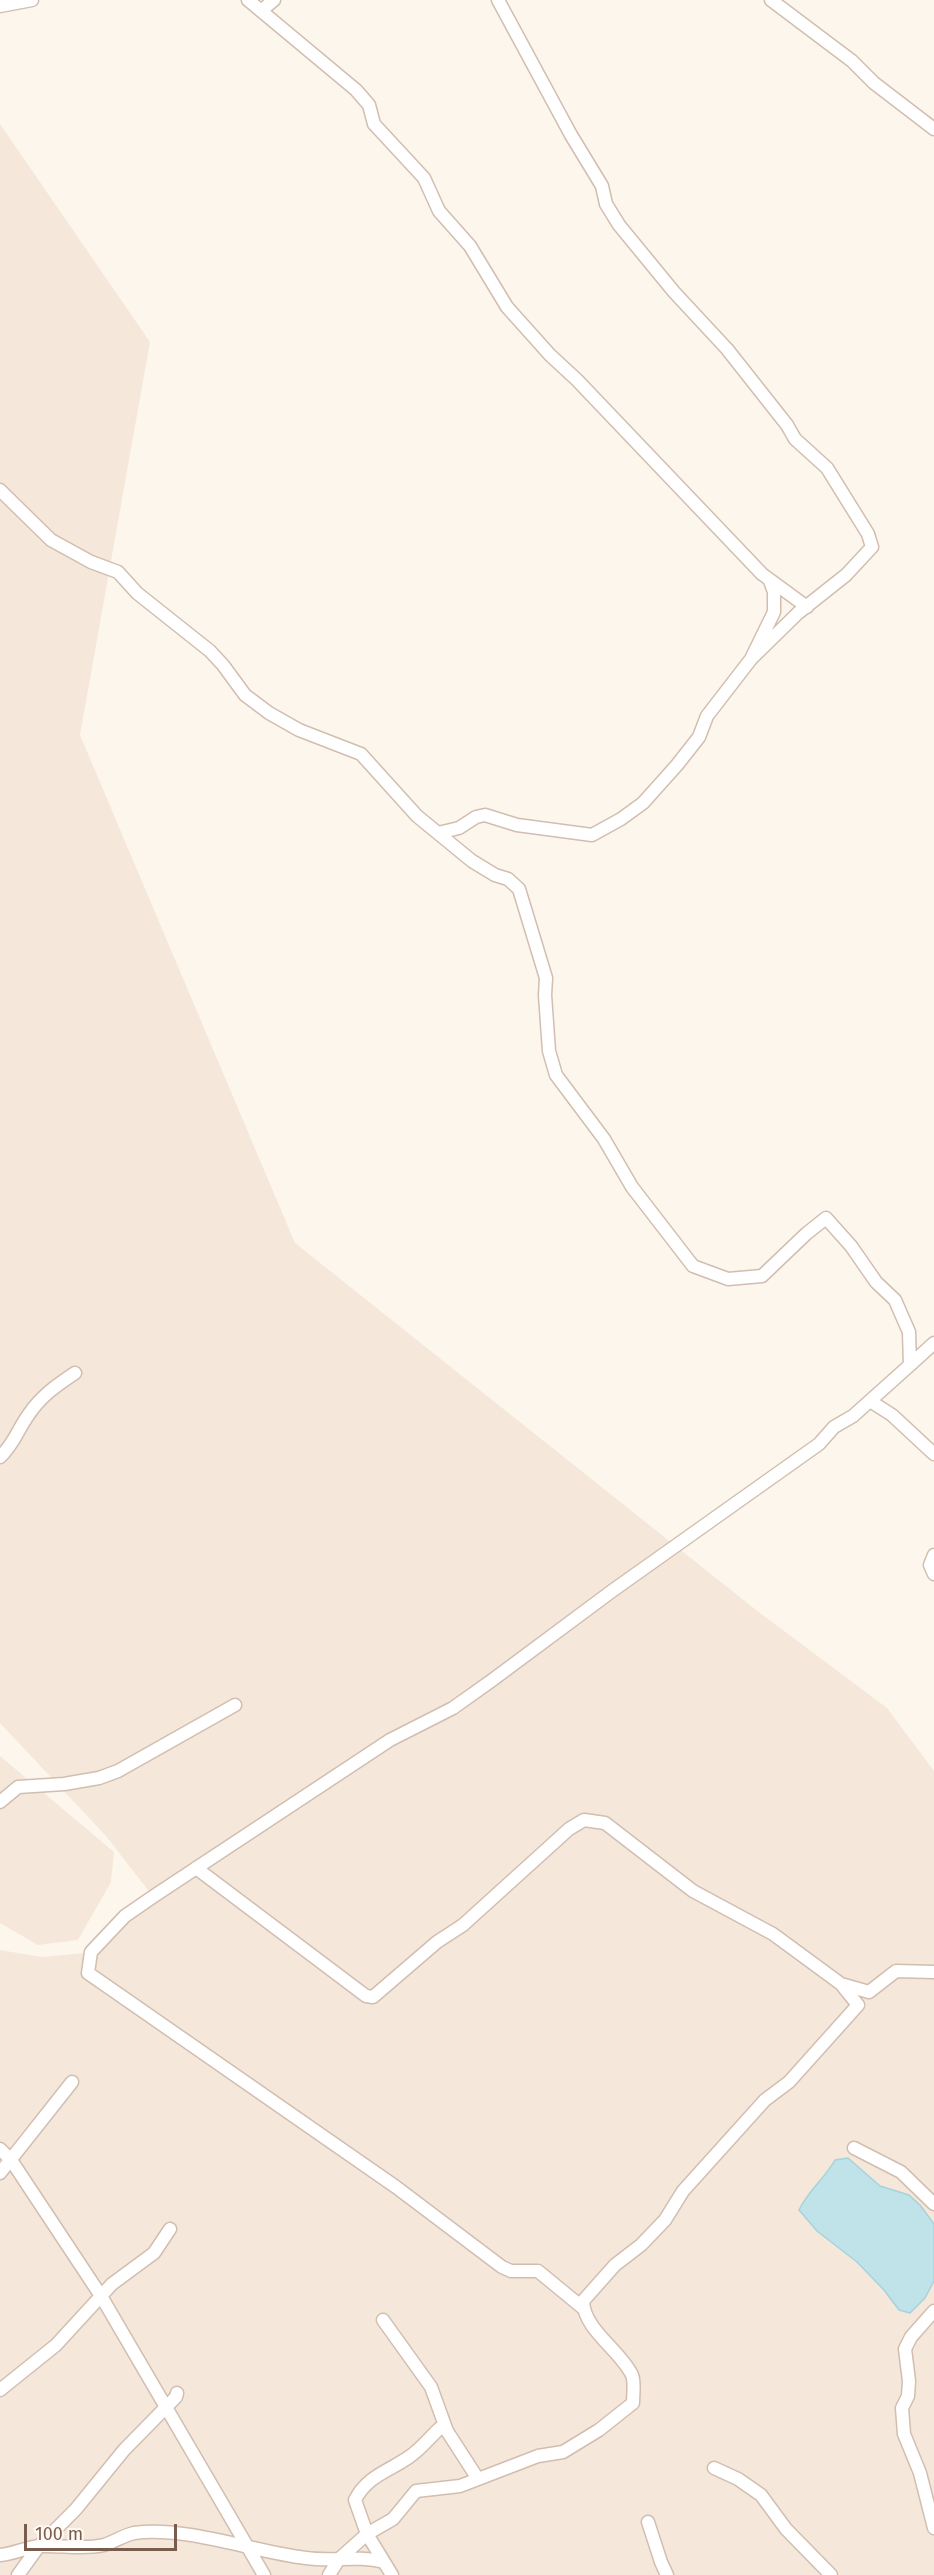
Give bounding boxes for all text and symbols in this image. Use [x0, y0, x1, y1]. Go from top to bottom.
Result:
scale bar [27, 2512, 180, 2550]
text: 100 m [35, 2523, 83, 2545]

